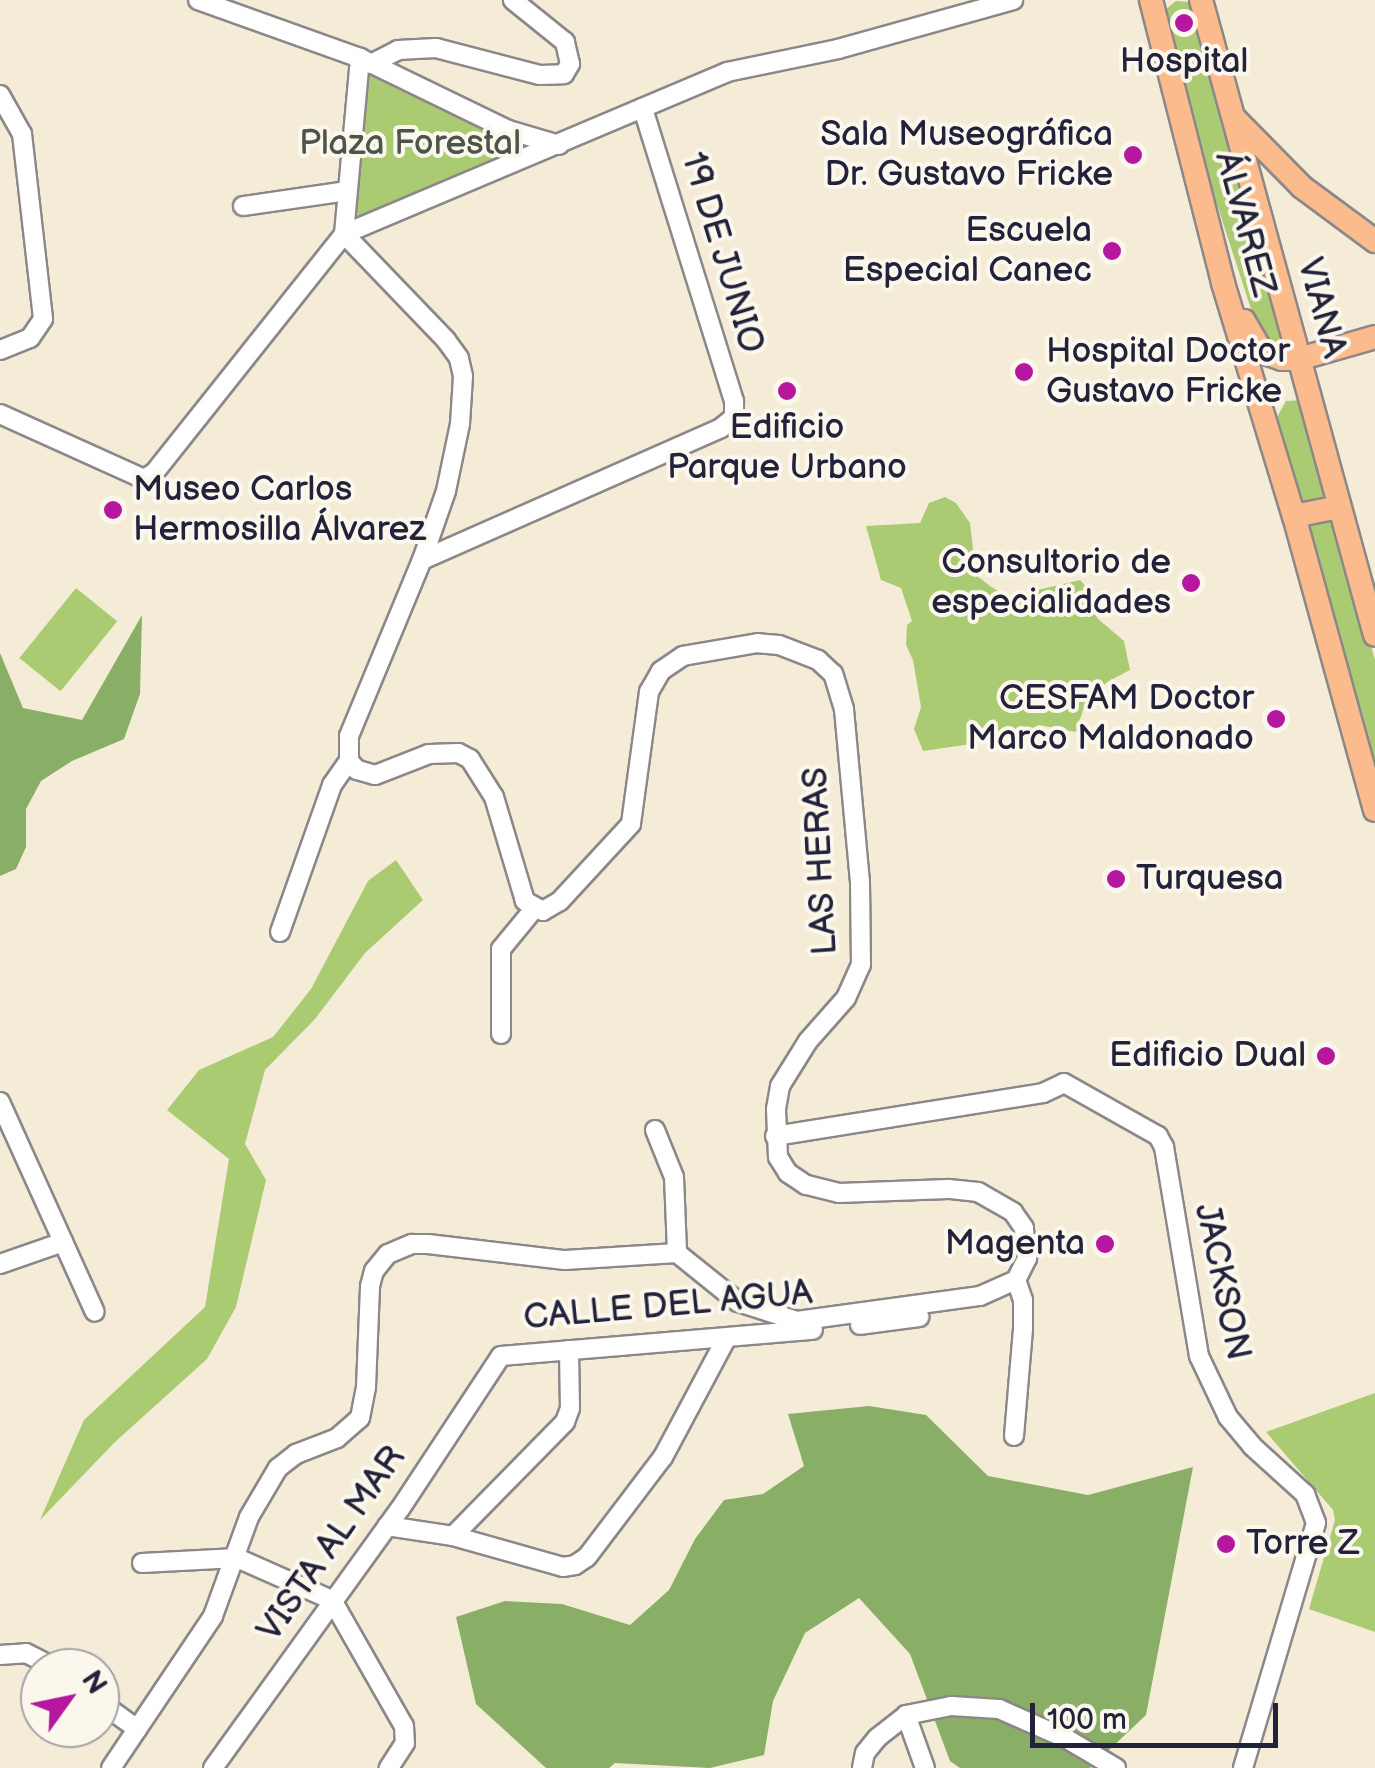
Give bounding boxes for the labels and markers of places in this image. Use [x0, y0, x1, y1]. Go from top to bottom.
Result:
marker: Hospital [1171, 10, 1197, 36]
place label: Hospital [1120, 41, 1248, 83]
place label: Sala Museográfica Dr. Gustavo Fricke [820, 114, 1113, 196]
marker: Sala Museográfica Dr. Gustavo Fricke [1122, 144, 1144, 166]
place label: Escuela Especial Canec [843, 210, 1092, 292]
marker: Escuela Especial Canec [1101, 240, 1123, 262]
place label: Hospital Doctor Gustavo Fricke [1046, 331, 1290, 413]
marker: Hospital Doctor Gustavo Fricke [1011, 359, 1037, 385]
marker: Edificio Parque Urbano [776, 380, 798, 402]
place label: Edificio Parque Urbano [667, 407, 907, 489]
place label: Museo Carlos Hermosilla Álvarez [133, 469, 426, 551]
marker: Museo Carlos Hermosilla Álvarez [102, 499, 124, 521]
place label: Consultorio de especialidades [931, 542, 1171, 624]
marker: Consultorio de especialidades [1180, 572, 1202, 594]
place label: CESFAM Doctor Marco Maldonado [967, 678, 1254, 760]
marker: CESFAM Doctor Marco Maldonado [1263, 706, 1289, 732]
place label: Turquesa [1136, 858, 1284, 900]
marker: Turquesa [1105, 868, 1127, 890]
place label: Edificio Dual [1109, 1035, 1306, 1077]
marker: Edificio Dual [1315, 1045, 1337, 1067]
place label: Magenta [945, 1223, 1085, 1265]
marker: Magenta [1094, 1233, 1116, 1255]
place label: Torre Z [1246, 1523, 1359, 1565]
marker: Torre Z [1215, 1533, 1237, 1555]

